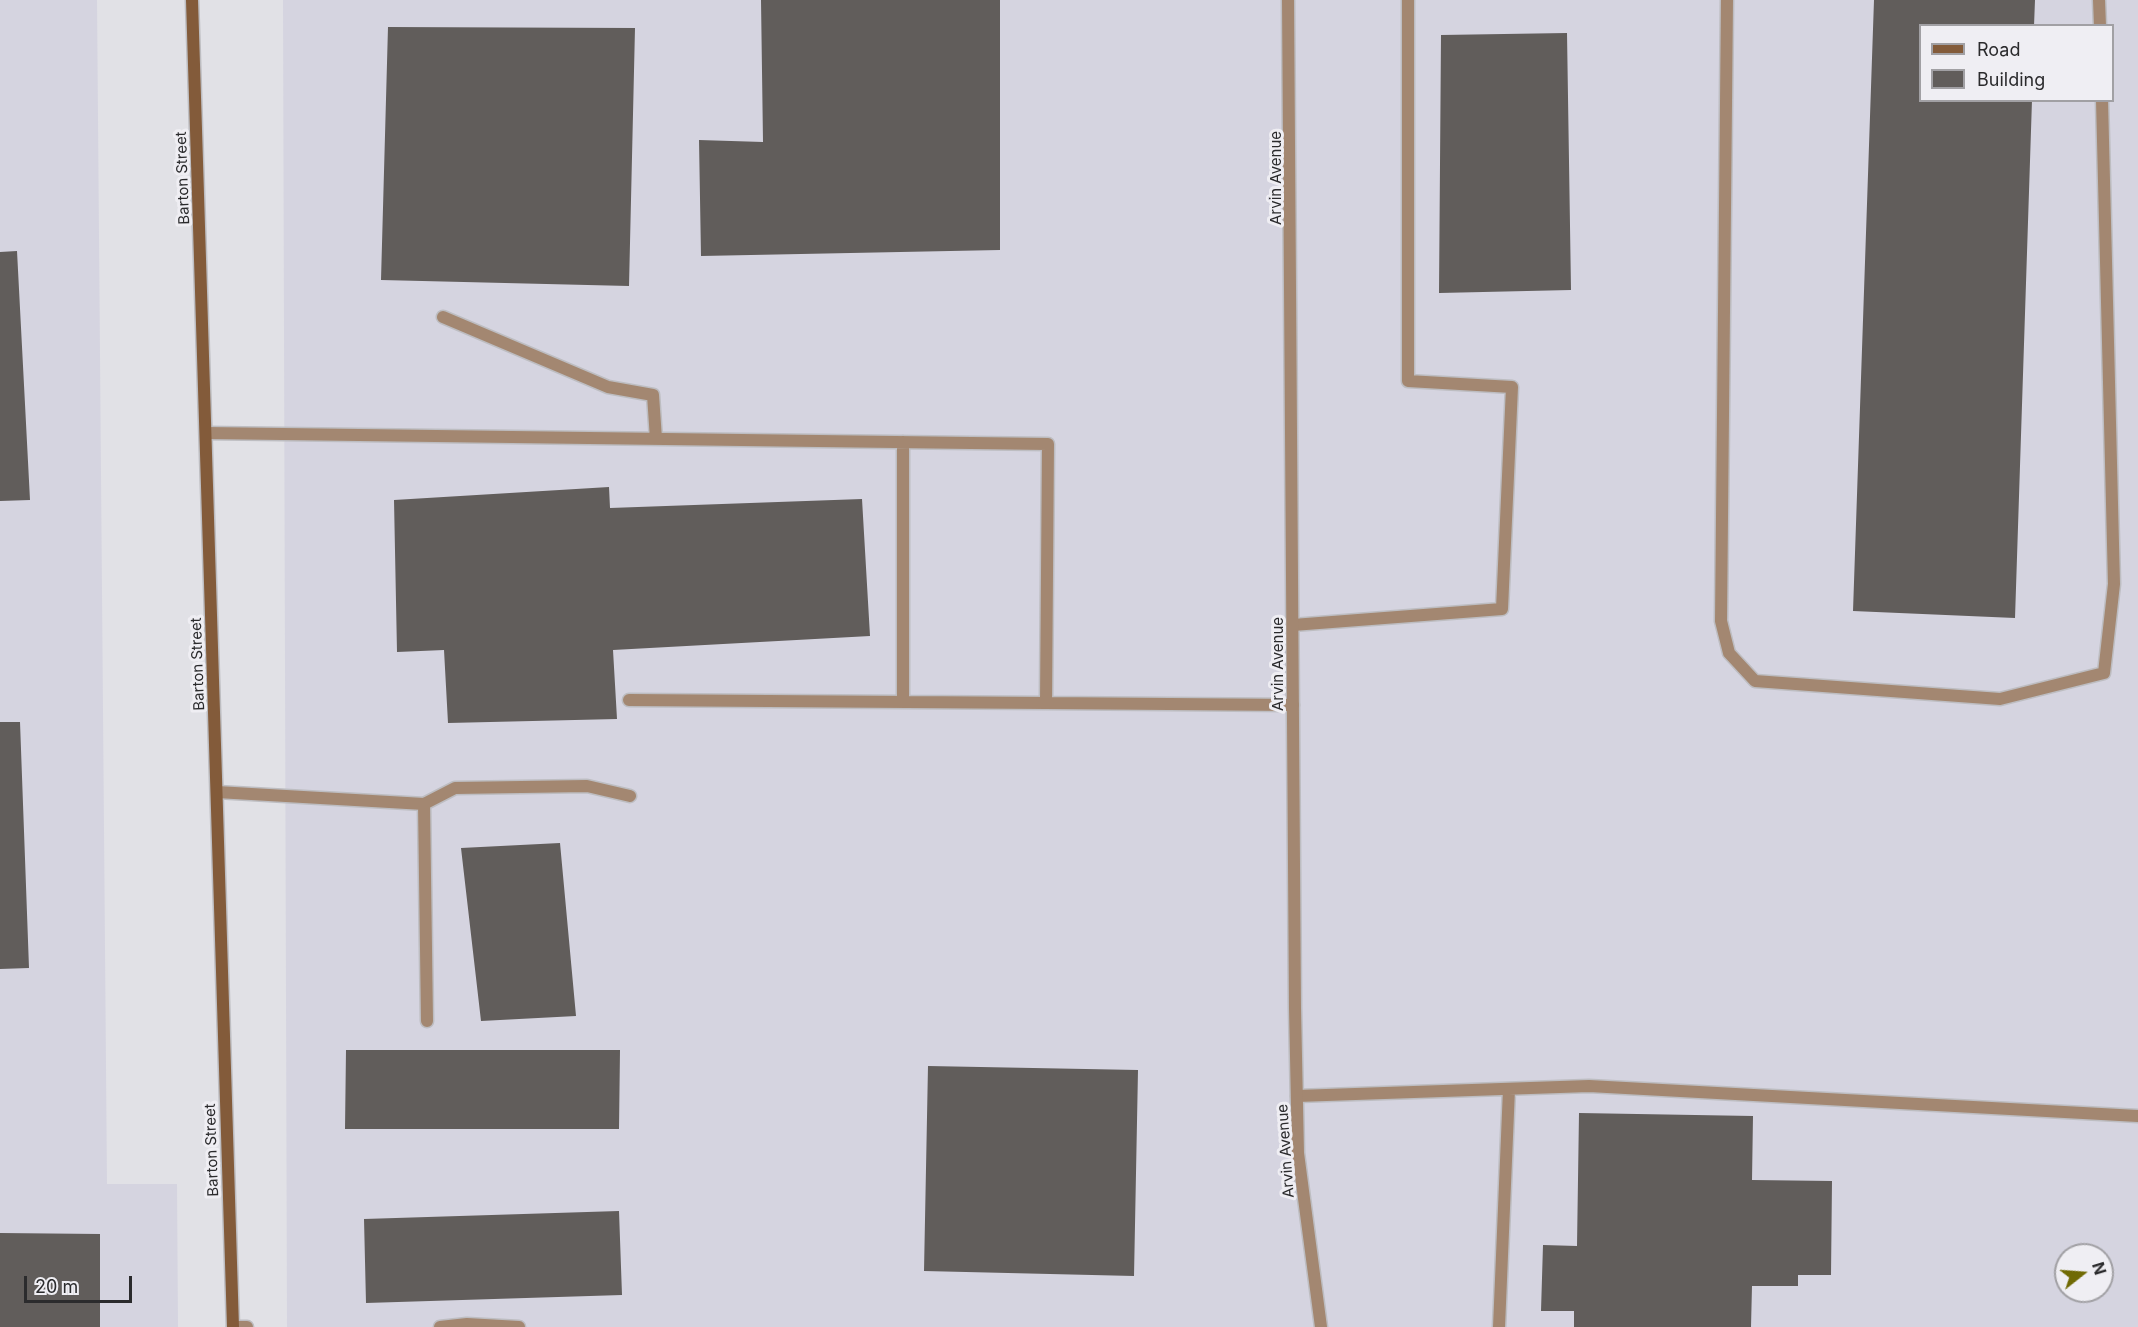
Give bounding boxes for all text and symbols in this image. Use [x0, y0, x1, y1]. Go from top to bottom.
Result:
legend [1919, 24, 2114, 102]
text: Road [1977, 39, 2020, 60]
text: Building [1977, 69, 2045, 90]
street label: Barton Street [172, 131, 194, 225]
street label: Arvin Avenue [1267, 131, 1285, 225]
street label: Barton Street [187, 617, 209, 711]
street label: Arvin Avenue [1269, 617, 1287, 711]
street label: Barton Street [201, 1103, 223, 1197]
street label: Arvin Avenue [1274, 1103, 1298, 1199]
north arrow [2054, 1243, 2114, 1303]
text: N [2088, 1260, 2111, 1277]
scale bar [27, 1264, 135, 1302]
text: 20 m [35, 1276, 78, 1297]

